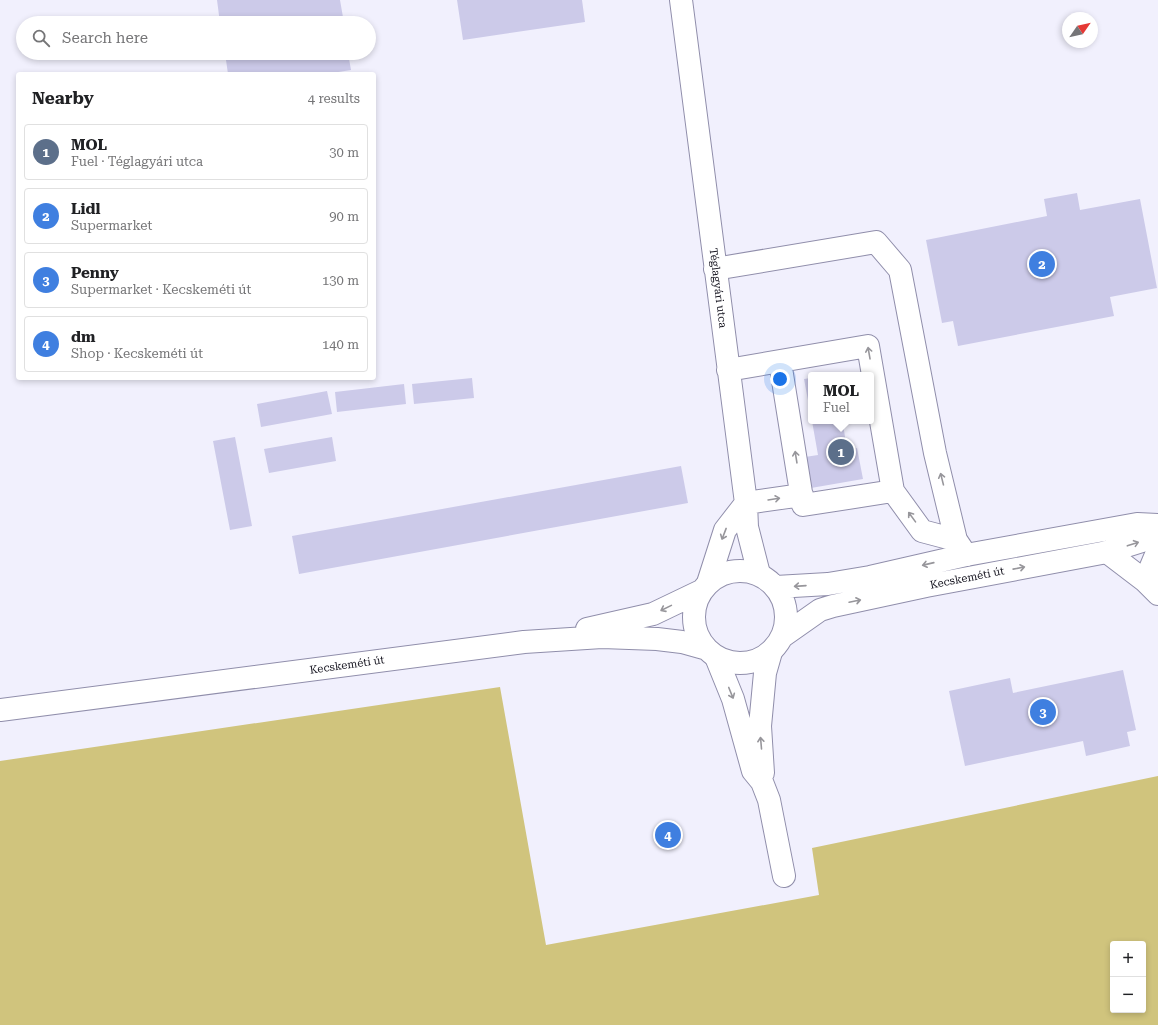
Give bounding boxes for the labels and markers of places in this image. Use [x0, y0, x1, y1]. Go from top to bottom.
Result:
pin: 2 [1029, 249, 1055, 279]
pin: 1 [828, 437, 854, 467]
pin: 3 [1030, 697, 1056, 727]
pin: 4 [655, 820, 681, 850]

